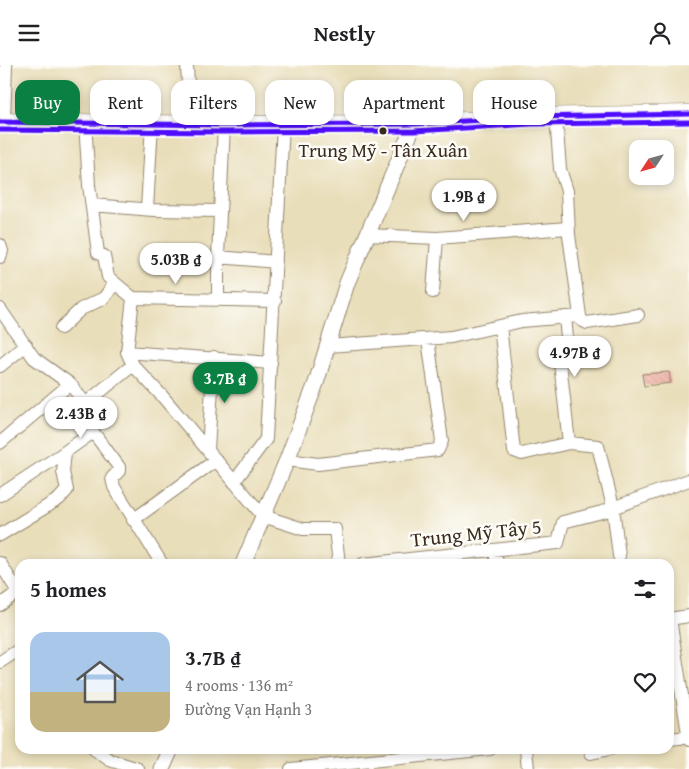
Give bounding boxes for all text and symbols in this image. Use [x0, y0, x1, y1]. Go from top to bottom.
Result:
text: Nestly [314, 17, 375, 49]
icon: menu [15, 19, 43, 47]
icon: person [646, 19, 674, 47]
chip: Buy [15, 80, 80, 125]
chip: Rent [90, 80, 161, 125]
chip: Filters [171, 80, 255, 125]
chip: New [265, 80, 334, 125]
chip: Apartment [344, 80, 463, 125]
chip: House [473, 80, 555, 125]
marker: Trung Mỹ - Tân Xuân [378, 126, 388, 136]
place label: Trung Mỹ - Tân Xuân [298, 136, 468, 164]
north arrow [629, 140, 674, 185]
map controls [629, 140, 674, 185]
pin: 1.9B ₫ [423, 179, 505, 222]
text: 1.9B ₫ [443, 184, 485, 208]
pin: 5.03B ₫ [130, 243, 222, 285]
text: 5.03B ₫ [150, 247, 202, 271]
pin: 4.97B ₫ [529, 335, 621, 378]
text: 4.97B ₫ [549, 340, 601, 364]
pin: 3.7B ₫ [184, 361, 266, 404]
text: 3.7B ₫ [204, 366, 246, 390]
pin: 2.43B ₫ [35, 397, 127, 439]
text: 2.43B ₫ [55, 401, 107, 425]
street label: Trung Mỹ Tây 5 [409, 511, 543, 554]
text: 5 homes [30, 574, 106, 605]
icon: filters [631, 575, 659, 603]
text: 3.7B ₫ [185, 642, 241, 673]
icon: home [70, 652, 130, 712]
icon: heart [631, 668, 659, 696]
text: 4 rooms · 136 m² [185, 673, 293, 697]
text: Đường Vạn Hạnh 3 [185, 697, 312, 721]

